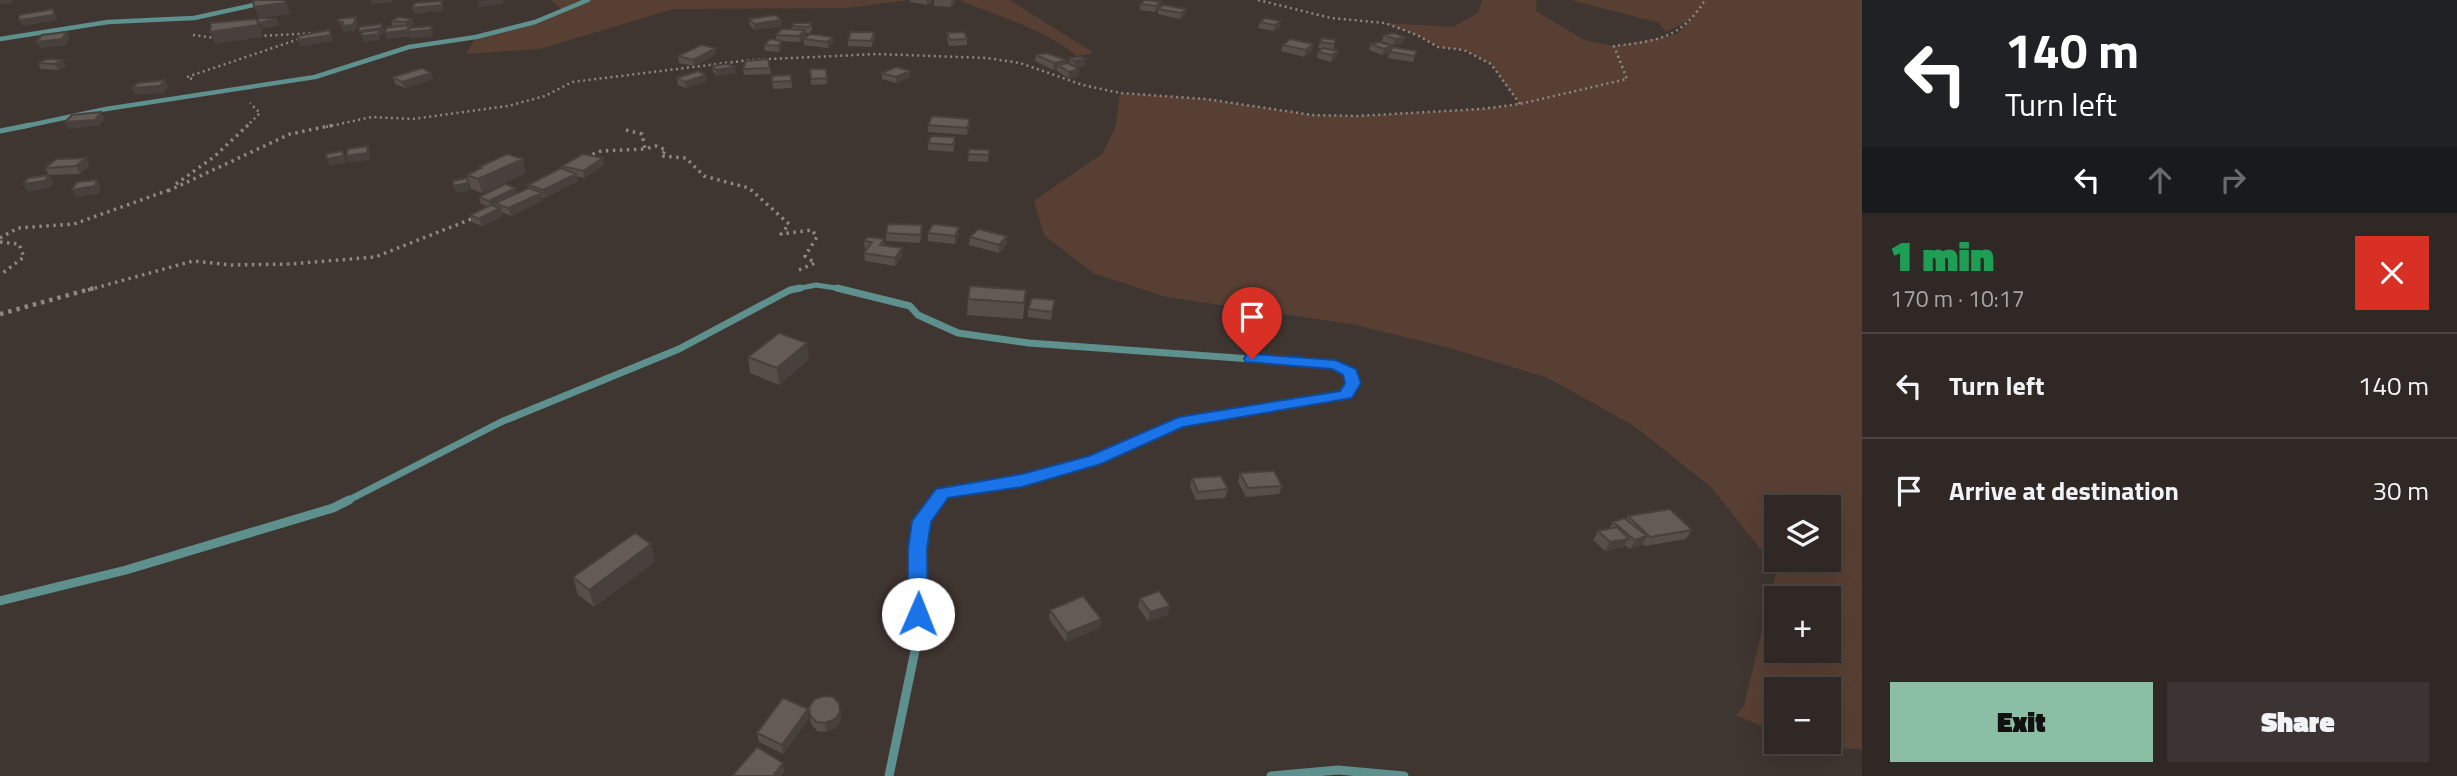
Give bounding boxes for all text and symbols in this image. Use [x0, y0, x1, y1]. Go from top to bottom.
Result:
text: 140 m [2005, 12, 2139, 87]
icon: left [1890, 28, 1981, 119]
text: Turn left [2005, 80, 2117, 128]
icon: left [2068, 161, 2106, 199]
icon: ahead [2141, 161, 2179, 199]
icon: right [2214, 161, 2252, 199]
text: 1 min [1890, 223, 1994, 287]
button: close [2355, 236, 2429, 310]
text: 170 m · 10:17 [1890, 281, 2025, 316]
pin [1222, 287, 1282, 359]
icon: arrive [1233, 298, 1271, 336]
text: Turn left [1949, 366, 2044, 405]
text: 140 m [2358, 366, 2429, 405]
icon: left [1890, 367, 1928, 405]
text: Arrive at destination [1949, 471, 2179, 510]
text: 30 m [2372, 471, 2429, 510]
icon: arrive [1890, 472, 1928, 510]
map controls [1764, 495, 1841, 754]
button: layers [1764, 495, 1841, 572]
position arrow [881, 577, 955, 651]
button: + [1764, 586, 1841, 663]
button: − [1764, 677, 1841, 754]
button: Exit [1890, 682, 2153, 762]
button: Share [2167, 682, 2429, 762]

